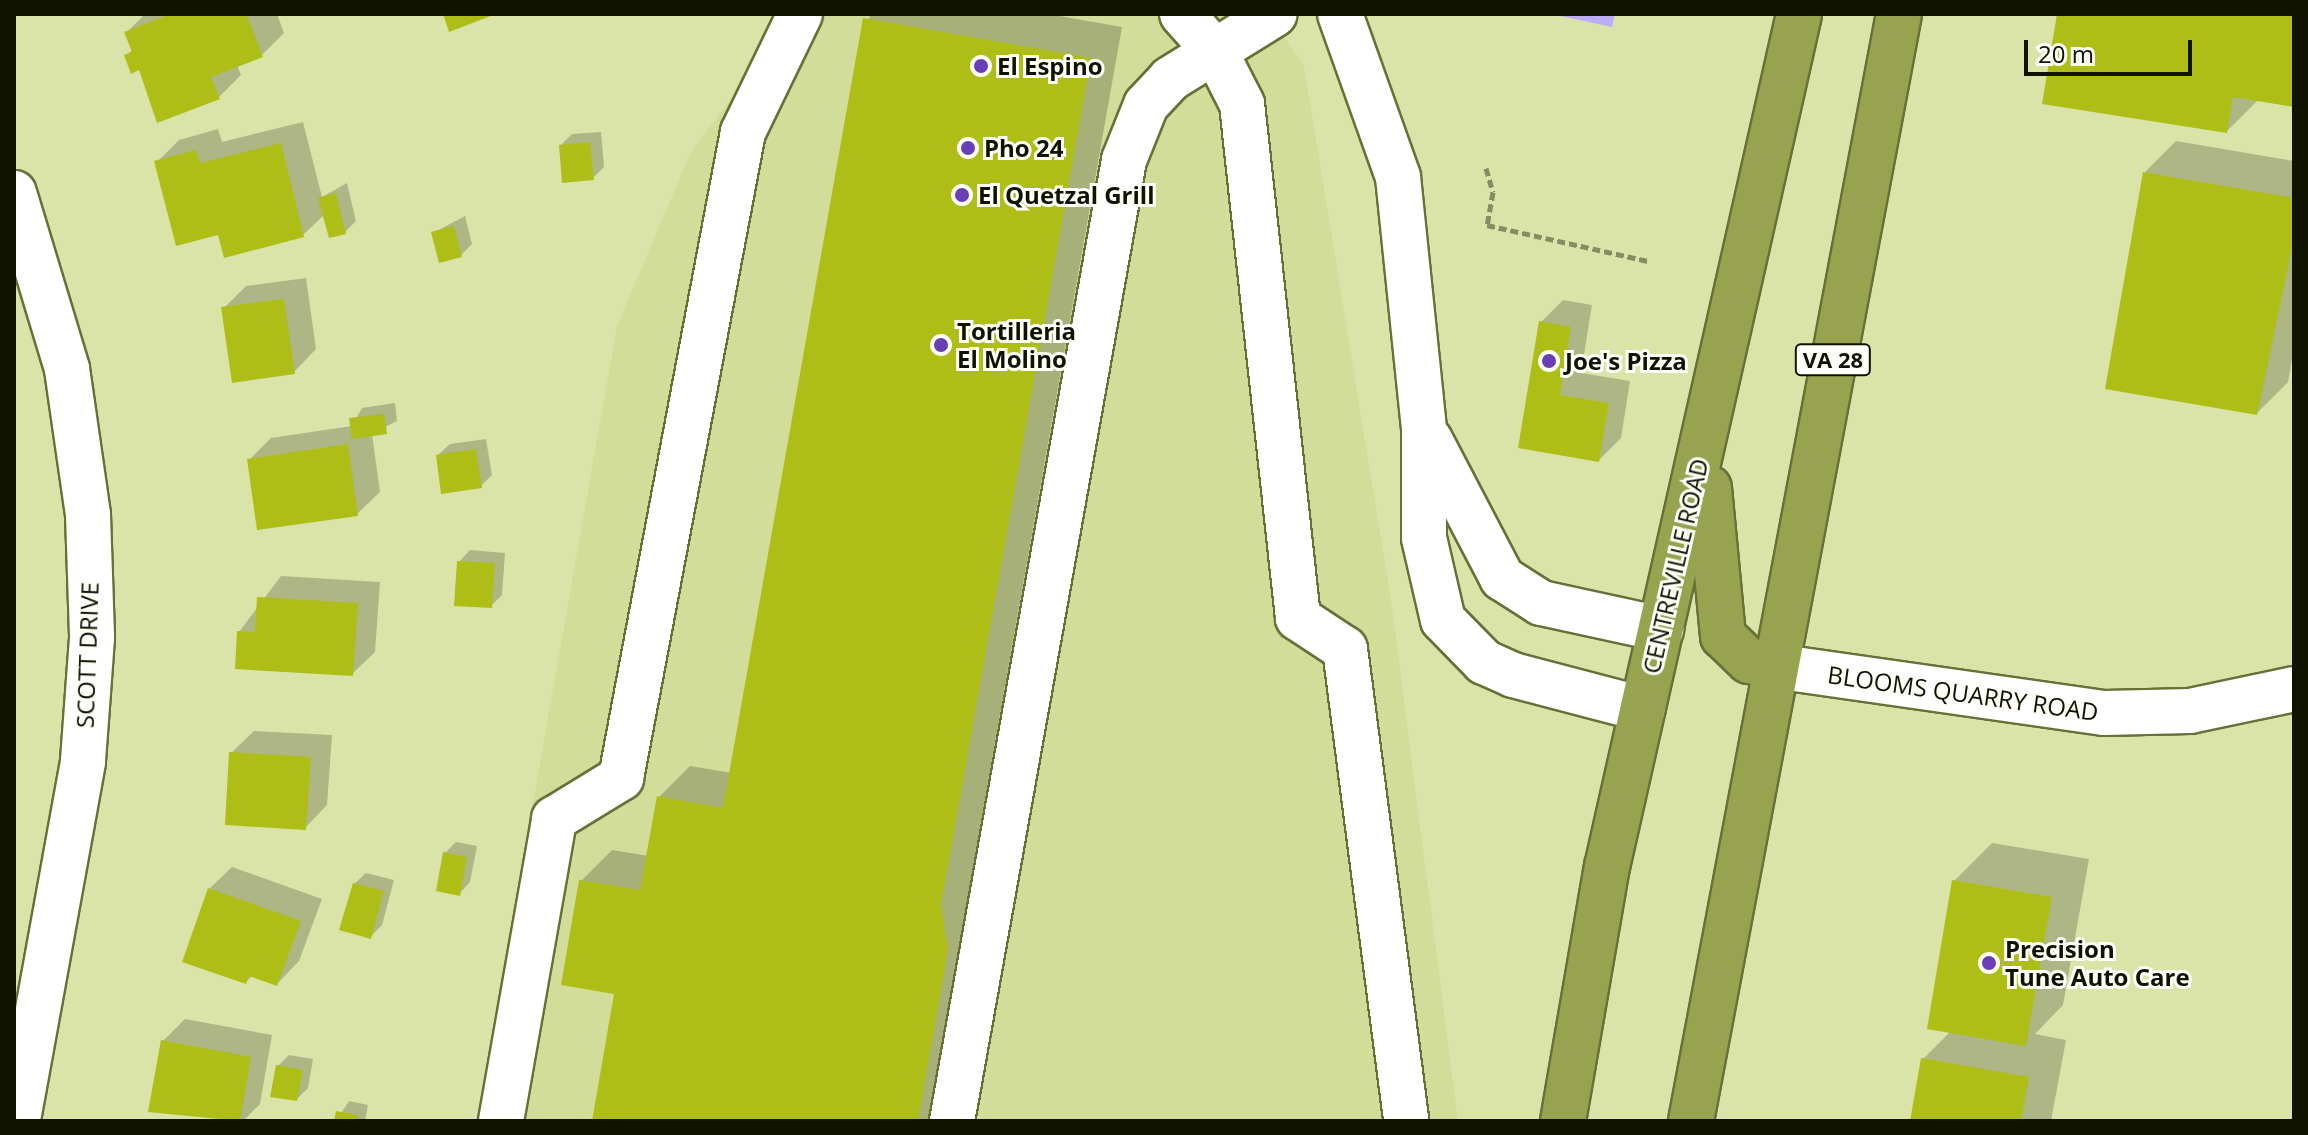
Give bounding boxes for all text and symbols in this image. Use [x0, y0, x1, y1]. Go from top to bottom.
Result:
scale bar [2028, 24, 2196, 74]
text: 20 m [2038, 37, 2094, 70]
place label: El Espino [997, 52, 1103, 80]
marker: El Espino [972, 57, 990, 75]
place label: Pho 24 [984, 134, 1063, 162]
marker: Pho 24 [959, 139, 977, 157]
place label: El Quetzal Grill [978, 181, 1154, 209]
marker: El Quetzal Grill [953, 186, 971, 204]
place label: Tortilleria El Molino [957, 317, 1076, 373]
marker: Tortilleria El Molino [932, 336, 950, 354]
road number: VA 28 [1793, 342, 1873, 378]
place label: Joe's Pizza [1565, 347, 1687, 375]
marker: Joe's Pizza [1540, 352, 1558, 370]
street label: CENTREVILLE ROAD [1636, 456, 1714, 676]
street label: SCOTT DRIVE [70, 581, 104, 729]
street label: BLOOMS QUARRY ROAD [1826, 660, 2100, 726]
place label: Precision Tune Auto Care [2005, 935, 2190, 991]
marker: Precision Tune Auto Care [1980, 954, 1998, 972]

